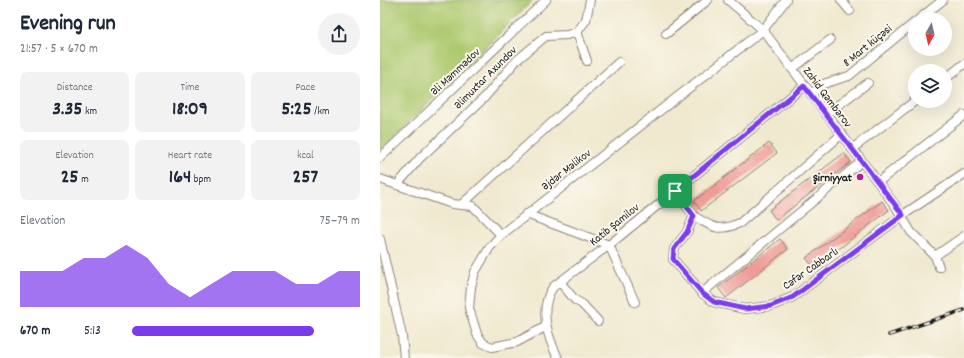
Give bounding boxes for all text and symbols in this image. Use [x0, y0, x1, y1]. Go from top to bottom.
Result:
text: Evening run [20, 9, 116, 40]
north arrow [908, 12, 952, 56]
map controls [908, 12, 952, 108]
button: share [318, 13, 360, 55]
street label: 8 Mart küçəsi [840, 21, 896, 71]
text: 21:57 · 5 × 670 m [20, 40, 98, 59]
street label: Əlimuxtar Axundov [451, 43, 521, 113]
street label: Əli Məmmədov [427, 45, 485, 100]
street label: Zahid Qəmbərov [798, 64, 855, 132]
button: layers [908, 64, 952, 108]
text: Distance [57, 80, 93, 96]
text: Time [181, 80, 199, 96]
text: Pace [296, 80, 315, 96]
text: 3.35 [52, 96, 83, 124]
text: 18:09 [172, 96, 208, 124]
text: 5:25 [281, 96, 312, 124]
text: km [83, 104, 97, 120]
text: /km [312, 104, 329, 120]
street label: Əjdər Məlikov [539, 145, 595, 195]
text: Elevation [56, 148, 94, 164]
text: Heart rate [168, 148, 212, 164]
text: kcal [297, 148, 314, 164]
text: 25 [61, 164, 79, 192]
text: 164 [169, 164, 191, 192]
text: 257 [292, 164, 318, 192]
place label: Şirniyyat [813, 170, 853, 187]
text: m [79, 172, 89, 188]
text: bpm [191, 172, 211, 188]
marker: Şirniyyat [855, 172, 865, 182]
pin [658, 174, 692, 208]
icon: arrive [664, 180, 686, 202]
street label: Katib Şamilov [586, 200, 644, 251]
text: Elevation [20, 212, 65, 231]
text: 75–79 m [320, 212, 360, 231]
street label: Cəfər Cabbarlı [779, 244, 842, 295]
text: 670 m [20, 322, 50, 341]
text: 5:13 [84, 322, 101, 341]

